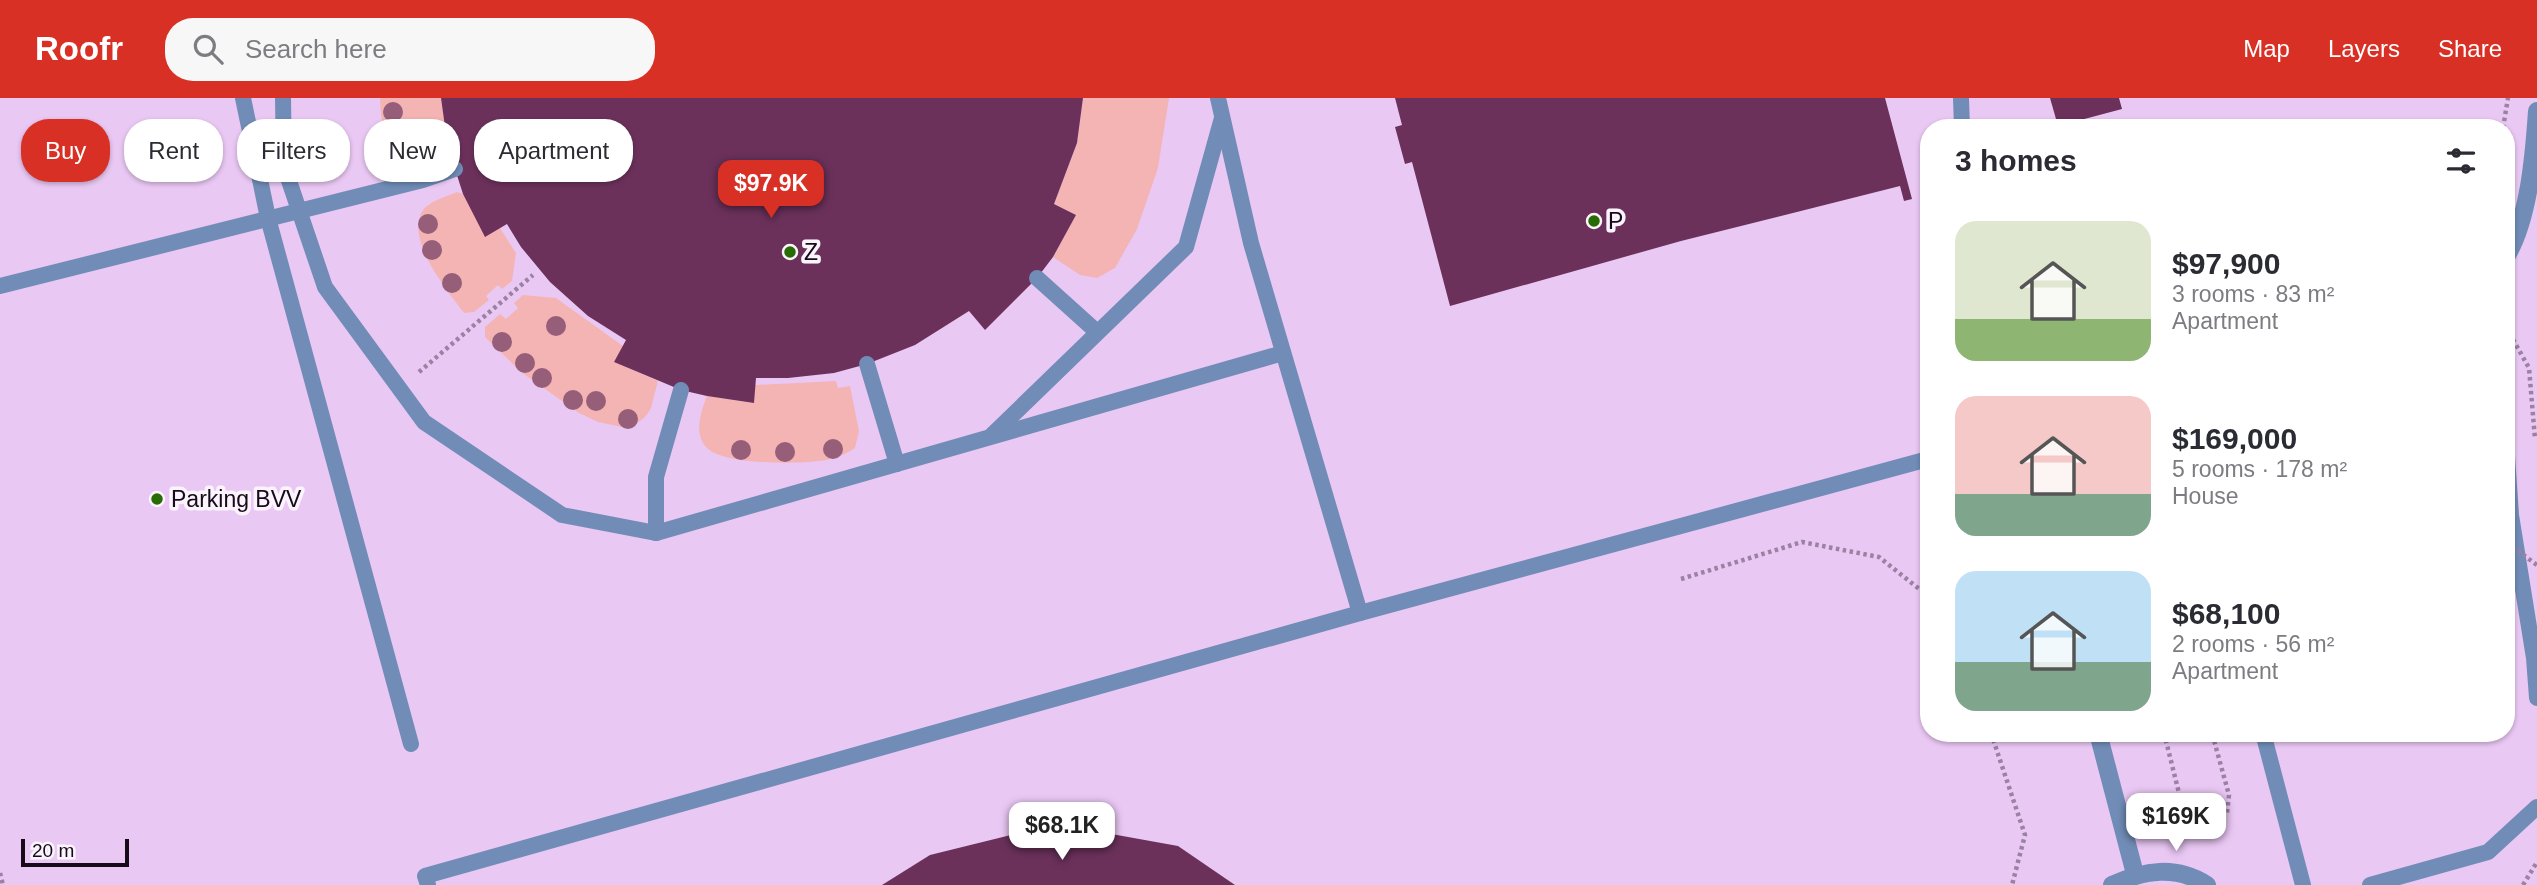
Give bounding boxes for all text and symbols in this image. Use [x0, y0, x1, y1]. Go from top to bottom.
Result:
search box [165, 18, 655, 81]
text: Roofr [35, 30, 123, 67]
icon: search [189, 30, 227, 68]
text: Search here [245, 34, 387, 64]
text: Map [2243, 35, 2290, 62]
text: Layers [2328, 35, 2400, 62]
text: Share [2438, 35, 2502, 62]
chip: Buy [21, 119, 110, 182]
chip: Rent [124, 119, 223, 182]
chip: Filters [237, 119, 350, 182]
chip: New [364, 119, 460, 182]
chip: Apartment [474, 119, 633, 182]
icon: filters [2442, 142, 2480, 180]
text: 3 homes [1955, 144, 2077, 177]
pin: $97.9K [714, 160, 828, 220]
text: $97.9K [734, 170, 808, 196]
place label: P [1608, 208, 1623, 234]
marker: P [1586, 213, 1602, 229]
place label: Z [804, 239, 818, 265]
marker: Z [782, 244, 798, 260]
text: $97,900 [2172, 247, 2280, 280]
icon: home [2011, 249, 2095, 333]
text: 3 rooms · 83 m² [2172, 281, 2334, 307]
text: Apartment [2172, 308, 2278, 334]
text: $169,000 [2172, 422, 2297, 455]
icon: home [2011, 424, 2095, 508]
text: 5 rooms · 178 m² [2172, 456, 2347, 482]
text: House [2172, 483, 2238, 509]
place label: Parking BVV [171, 486, 302, 512]
marker: Parking BVV [149, 491, 165, 507]
text: $68,100 [2172, 597, 2280, 630]
icon: home [2011, 599, 2095, 683]
text: 2 rooms · 56 m² [2172, 631, 2334, 657]
text: Apartment [2172, 658, 2278, 684]
pin: $169K [2127, 794, 2225, 853]
pin: $68.1K [1005, 802, 1119, 862]
text: $169K [2142, 803, 2210, 829]
text: $68.1K [1025, 812, 1099, 838]
scale bar [21, 836, 130, 868]
text: 20 m [32, 840, 74, 861]

